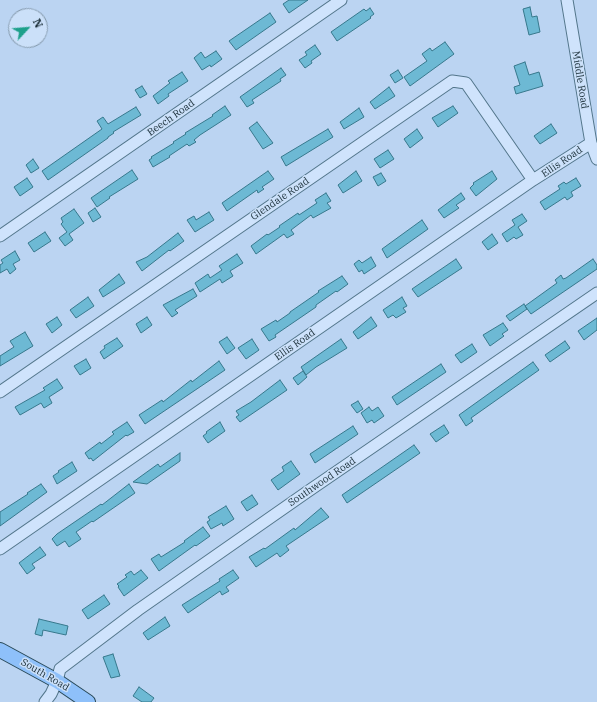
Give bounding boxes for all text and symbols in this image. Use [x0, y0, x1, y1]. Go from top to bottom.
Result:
north arrow [8, 8, 48, 48]
text: N [30, 16, 46, 30]
street label: Middle Road [569, 50, 591, 110]
street label: Beech Road [145, 97, 197, 139]
street label: Ellis Road [539, 144, 585, 180]
street label: Glendale Road [248, 175, 312, 223]
street label: Ellis Road [272, 327, 318, 363]
street label: Southwood Road [286, 455, 358, 509]
street label: South Road [19, 656, 71, 694]

